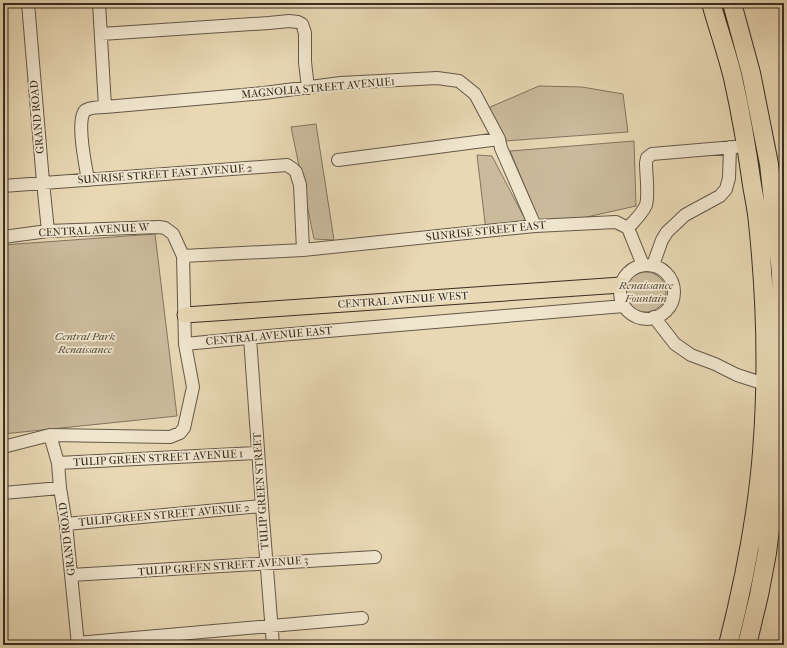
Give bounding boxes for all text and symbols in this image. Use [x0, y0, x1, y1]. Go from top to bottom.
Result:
street label: MAGNOLIA STREET AVENUE1 [241, 75, 395, 101]
street label: GRAND ROAD [27, 80, 47, 154]
street label: SUNRISE STREET EAST AVENUE 2 [77, 161, 253, 187]
street label: SUNRISE STREET EAST [425, 218, 547, 244]
street label: CENTRAL AVENUE W [38, 221, 151, 239]
park label: Renaissance Fountain [618, 279, 674, 305]
street label: CENTRAL AVENUE WEST [337, 289, 469, 311]
street label: CENTRAL AVENUE EAST [205, 324, 334, 348]
park label: Central Park Renaissance [55, 330, 115, 356]
street label: TULIP GREEN STREET [250, 431, 272, 550]
street label: TULIP GREEN STREET AVENUE 1 [73, 447, 243, 469]
street label: TULIP GREEN STREET AVENUE 2 [78, 501, 251, 529]
street label: GRAND ROAD [56, 502, 78, 576]
street label: TULIP GREEN STREET AVENUE 3 [137, 554, 309, 578]

